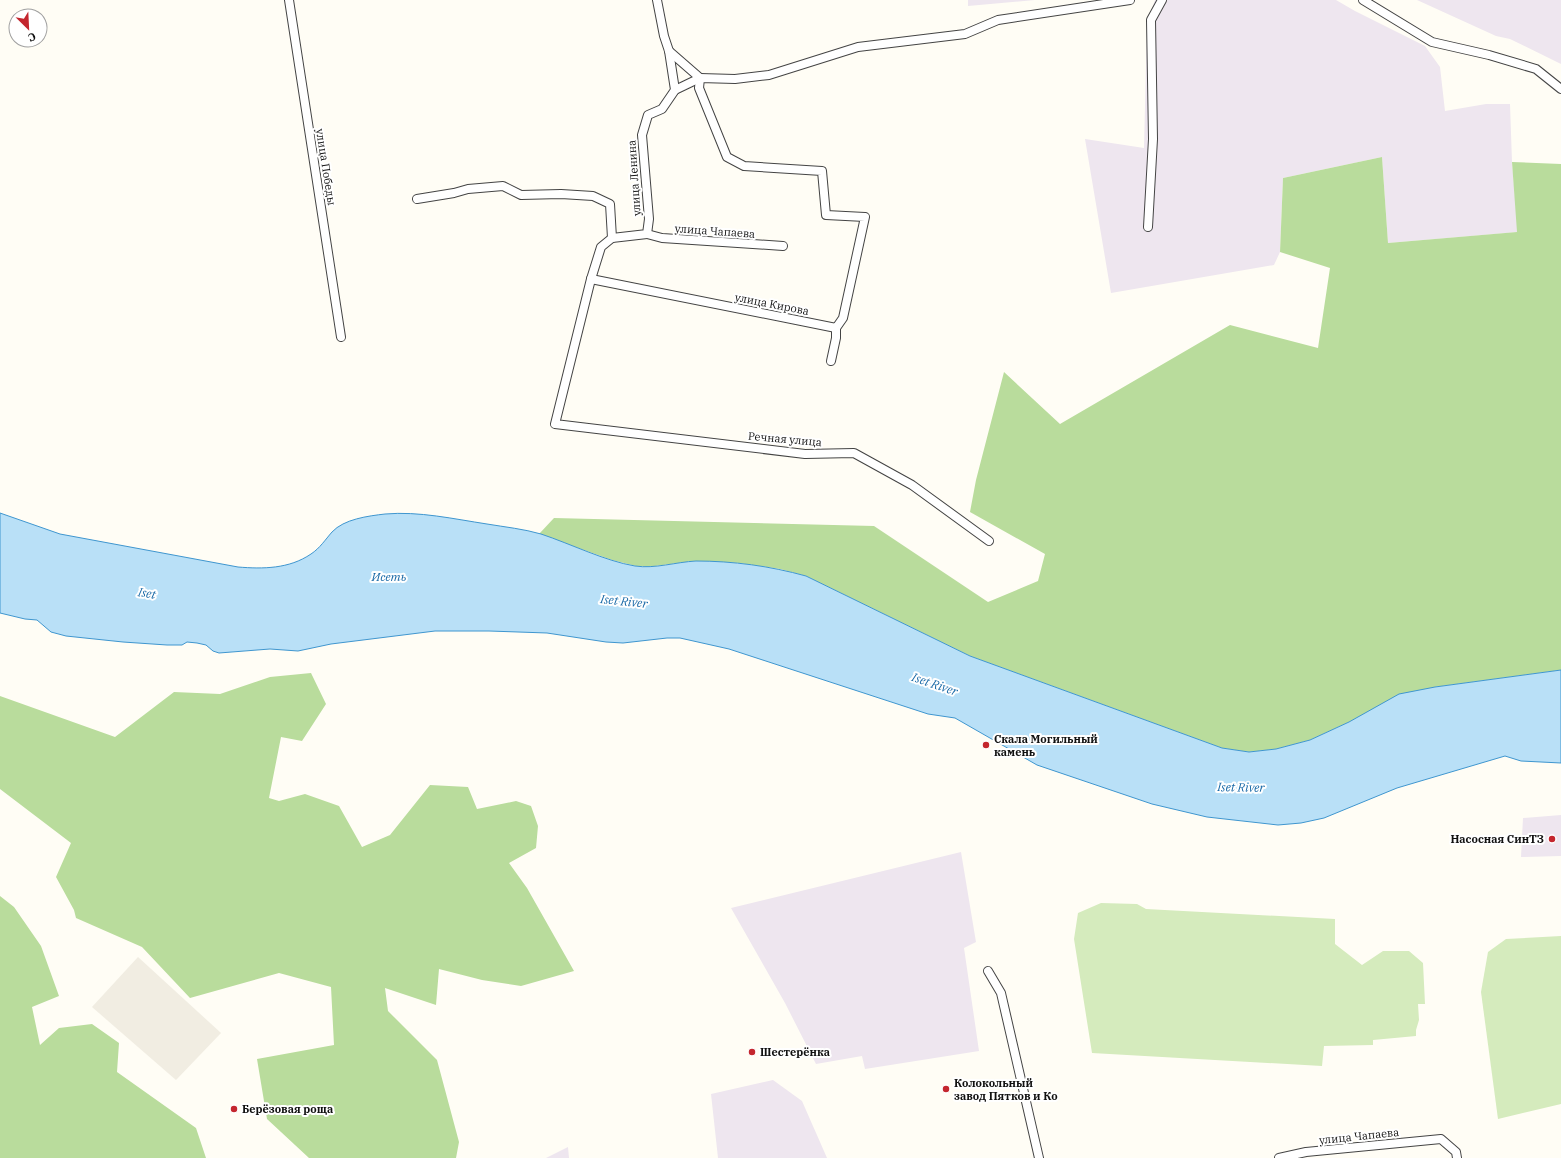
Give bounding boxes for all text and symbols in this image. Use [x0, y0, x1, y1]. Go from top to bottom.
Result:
north arrow [8, 8, 48, 48]
text: С [26, 29, 38, 45]
street label: улица Победы [313, 128, 339, 207]
street label: улица Ленина [624, 139, 644, 217]
street label: улица Чапаева [674, 221, 756, 241]
street label: улица Кирова [734, 290, 810, 318]
street label: Речная улица [747, 429, 823, 449]
water label: Исеть [371, 569, 407, 584]
water label: Iset [136, 584, 158, 602]
water label: Iset River [599, 591, 649, 611]
water label: Iset River [909, 669, 961, 699]
place label: Скала Могильный камень [994, 732, 1098, 759]
marker: Скала Могильный камень [981, 740, 991, 750]
water label: Iset River [1216, 779, 1266, 795]
place label: Насосная СинТЗ [1450, 832, 1544, 846]
marker: Насосная СинТЗ [1547, 834, 1557, 844]
place label: Шестерёнка [760, 1045, 830, 1059]
marker: Шестерёнка [747, 1047, 757, 1057]
place label: Колокольный завод Пятков и Ко [954, 1076, 1058, 1103]
marker: Колокольный завод Пятков и Ко [941, 1084, 951, 1094]
place label: Берёзовая роща [242, 1102, 333, 1116]
marker: Берёзовая роща [229, 1104, 239, 1114]
street label: улица Чапаева [1318, 1125, 1400, 1147]

